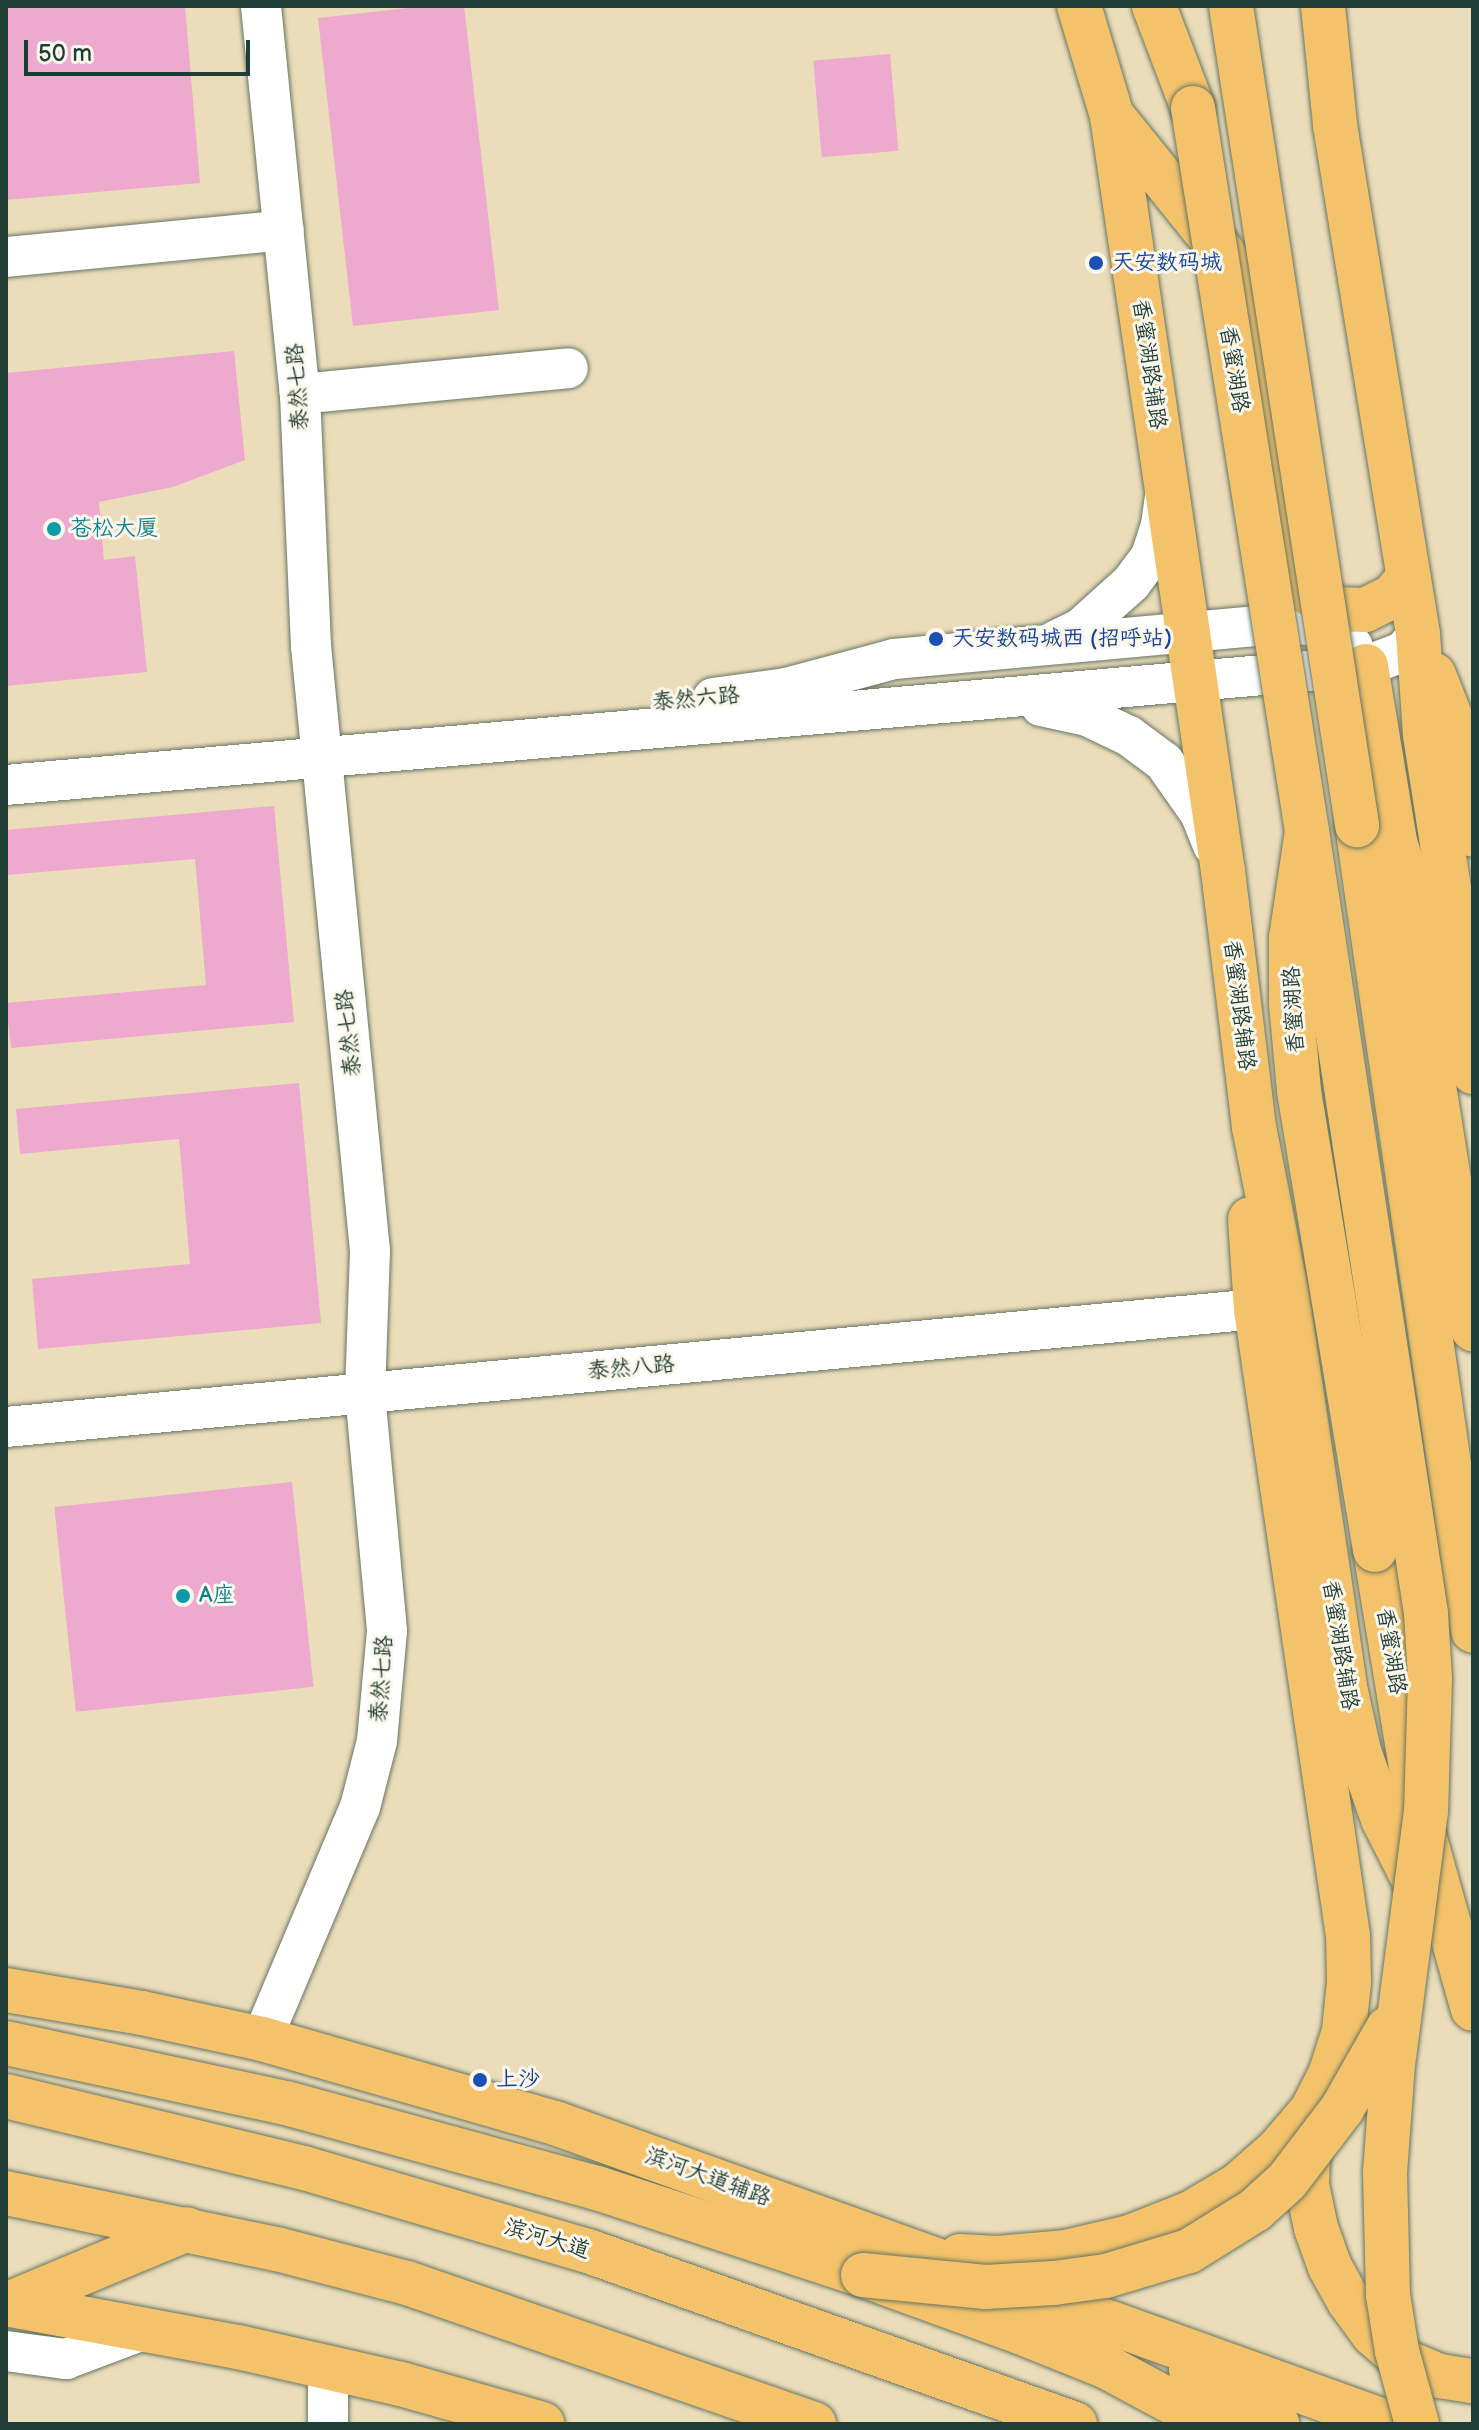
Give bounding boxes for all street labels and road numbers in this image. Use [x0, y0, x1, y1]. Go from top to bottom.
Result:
street label: 香蜜湖路辅路 [1127, 297, 1171, 431]
street label: 香蜜湖路 [1214, 323, 1254, 415]
street label: 泰然七路 [282, 342, 314, 432]
street label: 泰然六路 [651, 682, 741, 716]
street label: 香蜜湖路辅路 [1218, 938, 1260, 1072]
street label: 香蜜湖路 [1279, 965, 1309, 1055]
street label: 泰然七路 [331, 988, 367, 1078]
street label: 泰然八路 [586, 1351, 676, 1385]
street label: 香蜜湖路辅路 [1317, 1578, 1363, 1712]
street label: 香蜜湖路 [1371, 1605, 1411, 1697]
street label: 泰然七路 [366, 1634, 398, 1724]
street label: 滨河大道辅路 [641, 2142, 775, 2212]
street label: 滨河大道 [501, 2214, 593, 2264]

